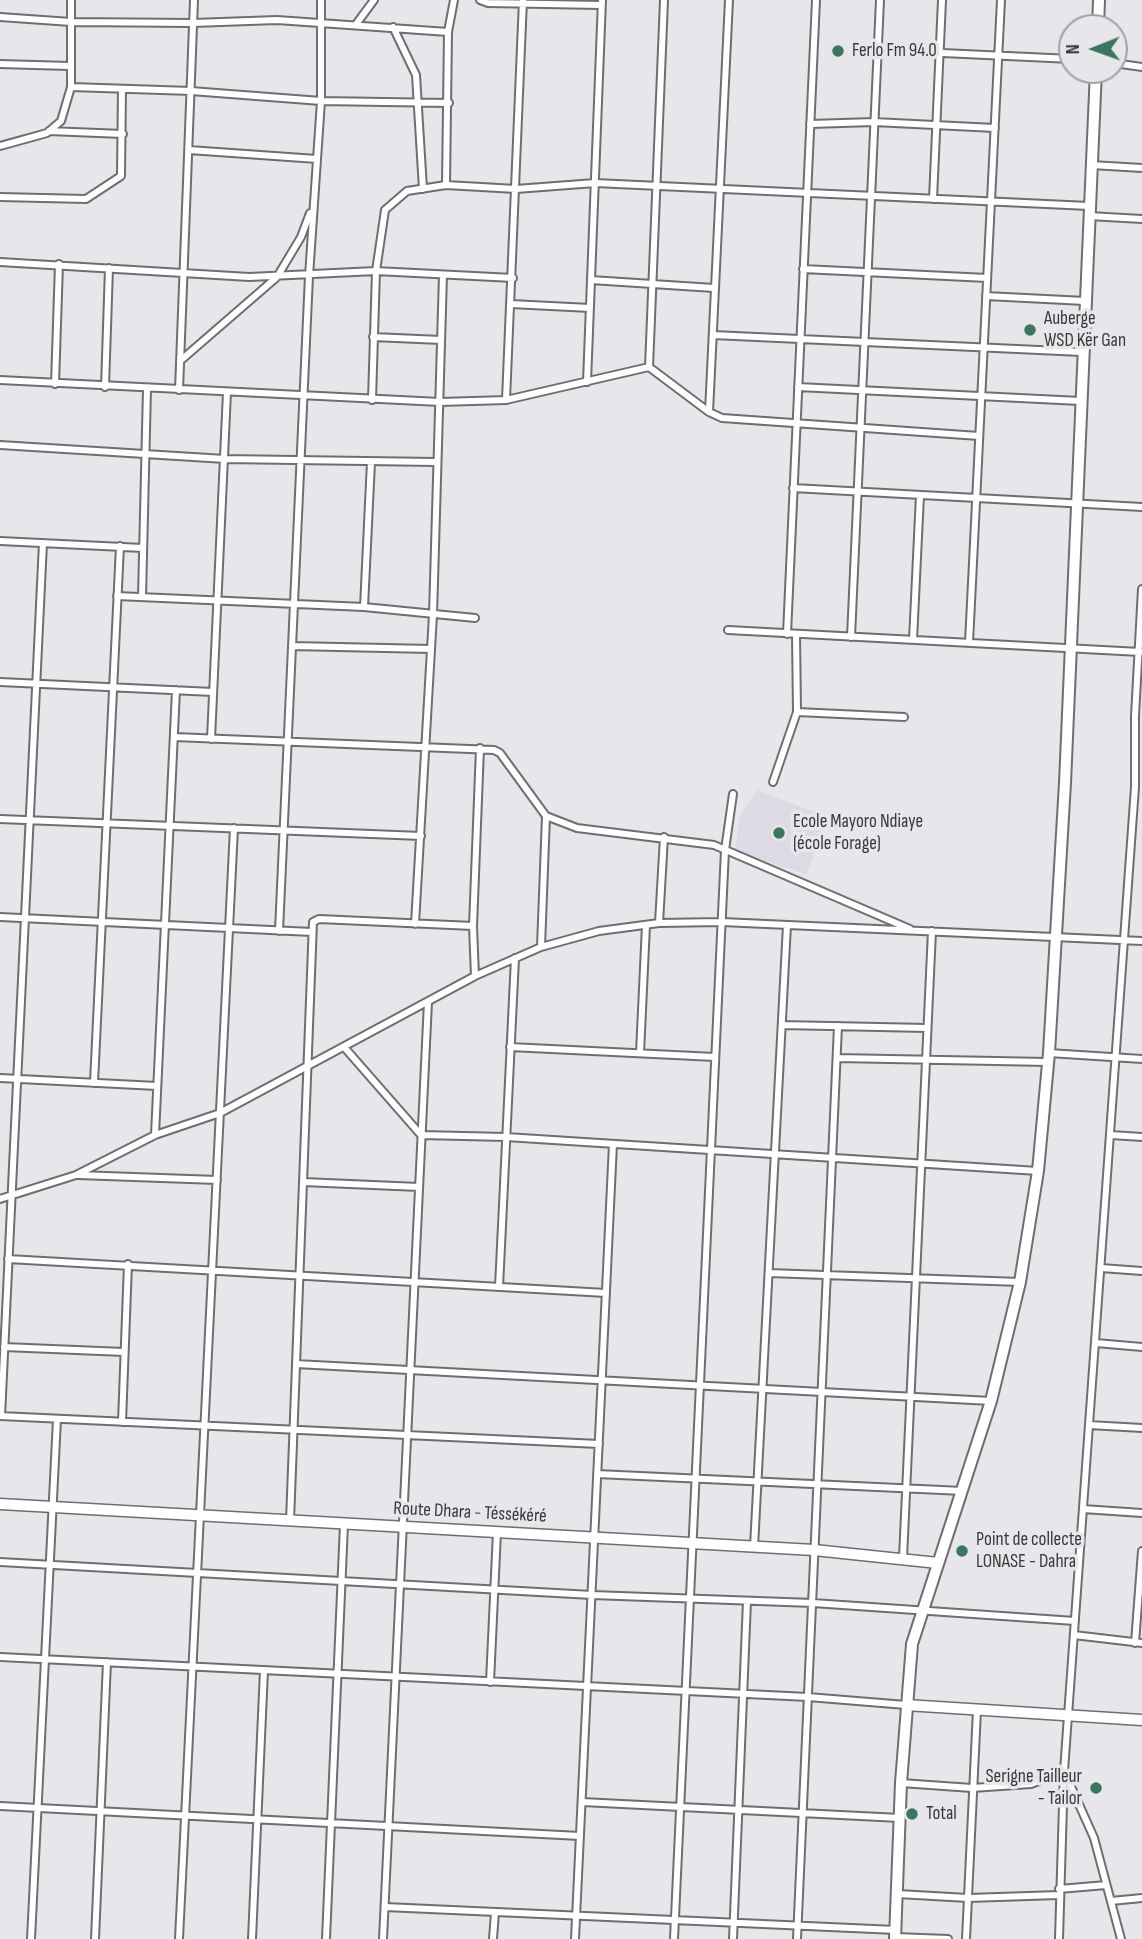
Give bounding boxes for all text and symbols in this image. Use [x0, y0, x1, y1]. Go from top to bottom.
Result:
north arrow [1058, 14, 1128, 84]
place label: Ferlo Fm 94.0 [852, 40, 937, 62]
marker: Ferlo Fm 94.0 [830, 43, 846, 59]
text: N [1062, 44, 1085, 55]
place label: Auberge WSD Kër Gan [1044, 308, 1126, 352]
marker: Auberge WSD Kër Gan [1022, 322, 1038, 338]
place label: Ecole Mayoro Ndiaye (école Forage) [793, 811, 923, 855]
marker: Ecole Mayoro Ndiaye (école Forage) [771, 825, 787, 841]
street label: Route Dhara - Téssékéré [393, 1498, 547, 1528]
place label: Point de collecte LONASE - Dahra [976, 1529, 1082, 1573]
marker: Point de collecte LONASE - Dahra [954, 1543, 970, 1559]
place label: Serigne Tailleur - Tailor [985, 1766, 1082, 1810]
marker: Serigne Tailleur - Tailor [1088, 1780, 1104, 1796]
place label: Total [926, 1803, 957, 1825]
marker: Total [904, 1806, 920, 1822]

